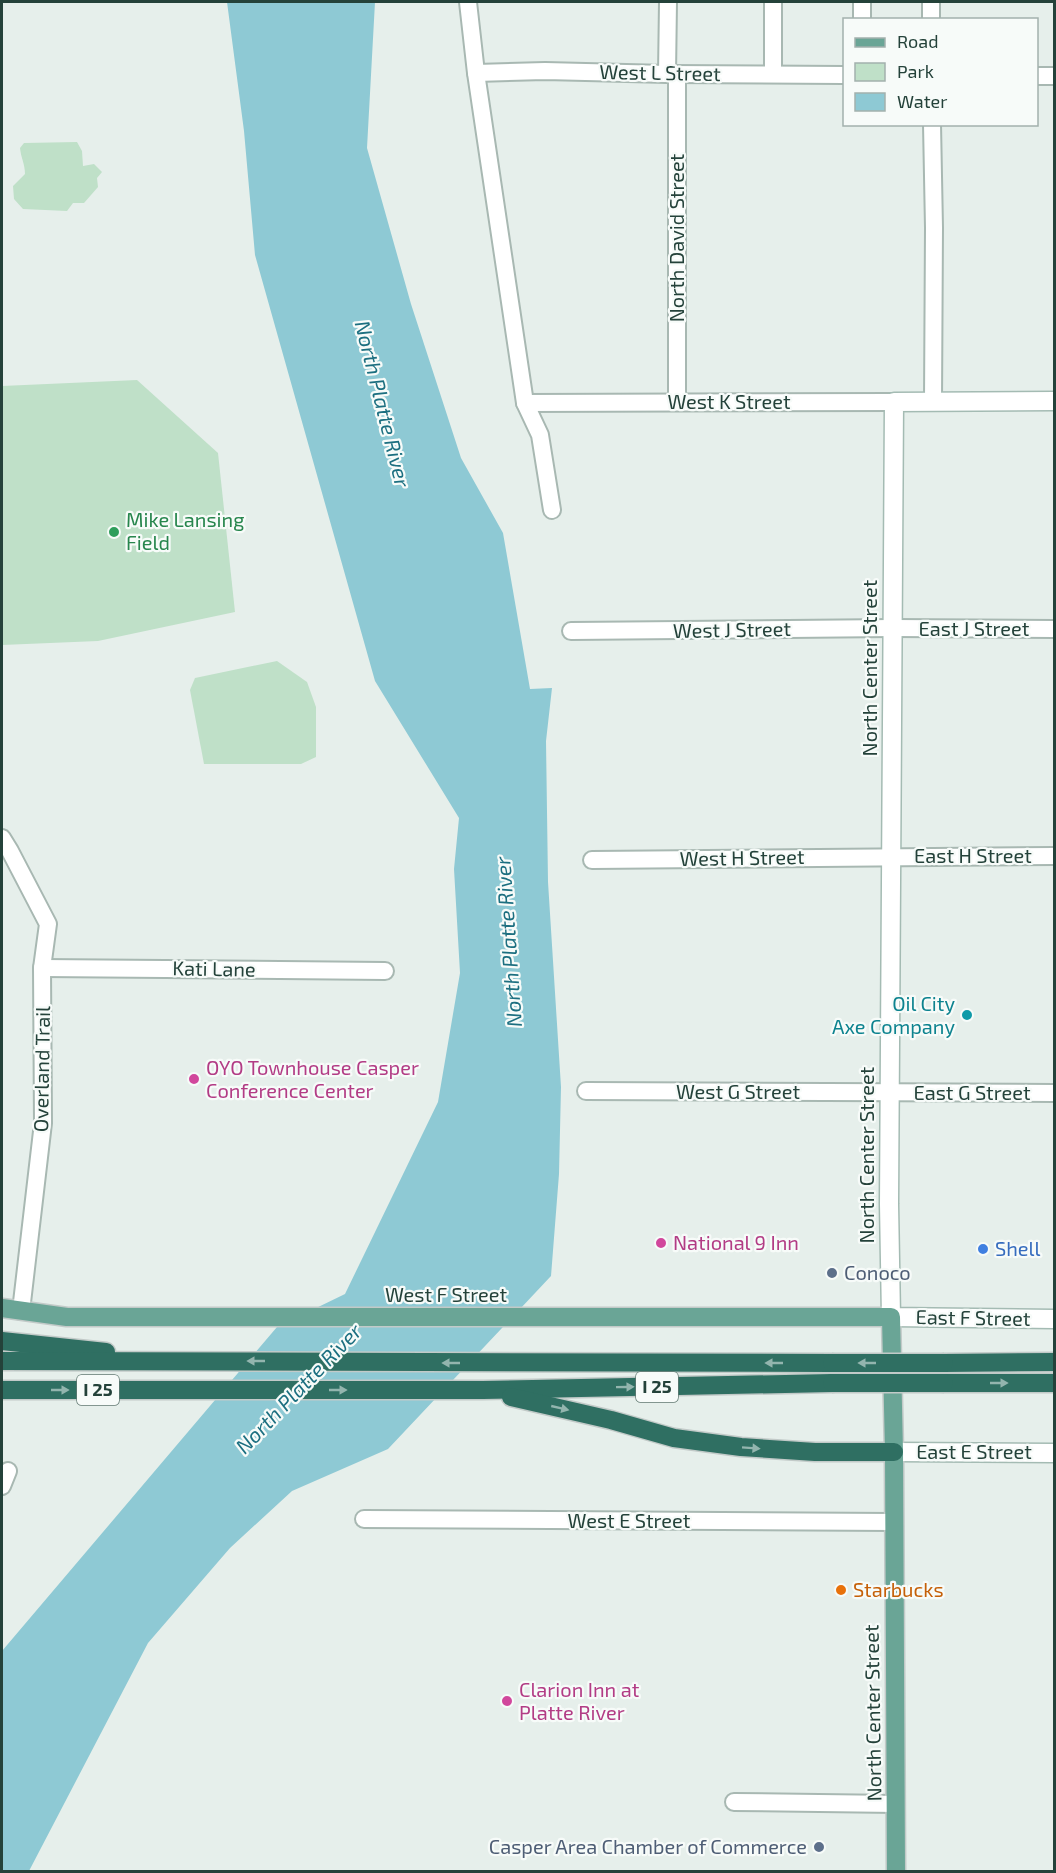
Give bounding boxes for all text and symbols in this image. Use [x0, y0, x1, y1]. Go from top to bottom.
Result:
legend [843, 18, 1038, 126]
text: Road [897, 30, 938, 52]
street label: West L Street [599, 59, 721, 85]
text: Park [897, 60, 934, 82]
text: Water [897, 90, 947, 112]
street label: North David Street [664, 153, 688, 322]
water label: North Platte River [351, 318, 416, 490]
street label: West K Street [667, 389, 791, 413]
place label: Mike Lansing Field [126, 507, 244, 554]
marker: Mike Lansing Field [107, 525, 121, 539]
street label: North Center Street [857, 579, 881, 756]
street label: West J Street [673, 616, 792, 642]
street label: East J Street [919, 616, 1030, 640]
street label: East H Street [914, 843, 1032, 867]
street label: West H Street [679, 844, 805, 870]
water label: North Platte River [489, 855, 526, 1028]
street label: Kati Lane [172, 955, 256, 981]
place label: Oil City Axe Company [832, 991, 955, 1038]
street label: Overland Trail [28, 1006, 54, 1132]
marker: Oil City Axe Company [960, 1008, 974, 1022]
place label: OYO Townhouse Casper Conference Center [206, 1055, 419, 1102]
street label: North Center Street [854, 1066, 878, 1243]
marker: OYO Townhouse Casper Conference Center [187, 1072, 201, 1086]
street label: West G Street [676, 1079, 800, 1103]
street label: East G Street [913, 1080, 1031, 1104]
place label: National 9 Inn [673, 1230, 799, 1254]
marker: National 9 Inn [654, 1236, 668, 1250]
place label: Shell [995, 1236, 1041, 1260]
marker: Shell [976, 1242, 990, 1256]
place label: Conoco [844, 1260, 911, 1284]
marker: Conoco [825, 1266, 839, 1280]
street label: West F Street [385, 1282, 507, 1306]
street label: East F Street [915, 1304, 1031, 1330]
water label: North Platte River [230, 1317, 367, 1458]
one-way arrow [246, 1356, 265, 1366]
one-way arrow [441, 1358, 460, 1367]
one-way arrow [764, 1358, 783, 1368]
one-way arrow [858, 1358, 877, 1368]
road number: I 25 [636, 1372, 678, 1402]
road number: I 25 [77, 1375, 119, 1405]
one-way arrow [990, 1378, 1009, 1388]
one-way arrow [616, 1382, 635, 1392]
one-way arrow [50, 1385, 69, 1395]
one-way arrow [328, 1385, 347, 1395]
one-way arrow [551, 1404, 569, 1414]
street label: East E Street [916, 1439, 1032, 1463]
one-way arrow [741, 1443, 760, 1453]
street label: West E Street [568, 1508, 691, 1532]
place label: Starbucks [853, 1577, 944, 1601]
marker: Starbucks [834, 1583, 848, 1597]
street label: North Center Street [858, 1624, 886, 1802]
place label: Clarion Inn at Platte River [519, 1677, 640, 1724]
marker: Clarion Inn at Platte River [500, 1694, 514, 1708]
place label: Casper Area Chamber of Commerce [489, 1834, 807, 1858]
marker: Casper Area Chamber of Commerce [812, 1840, 826, 1854]

